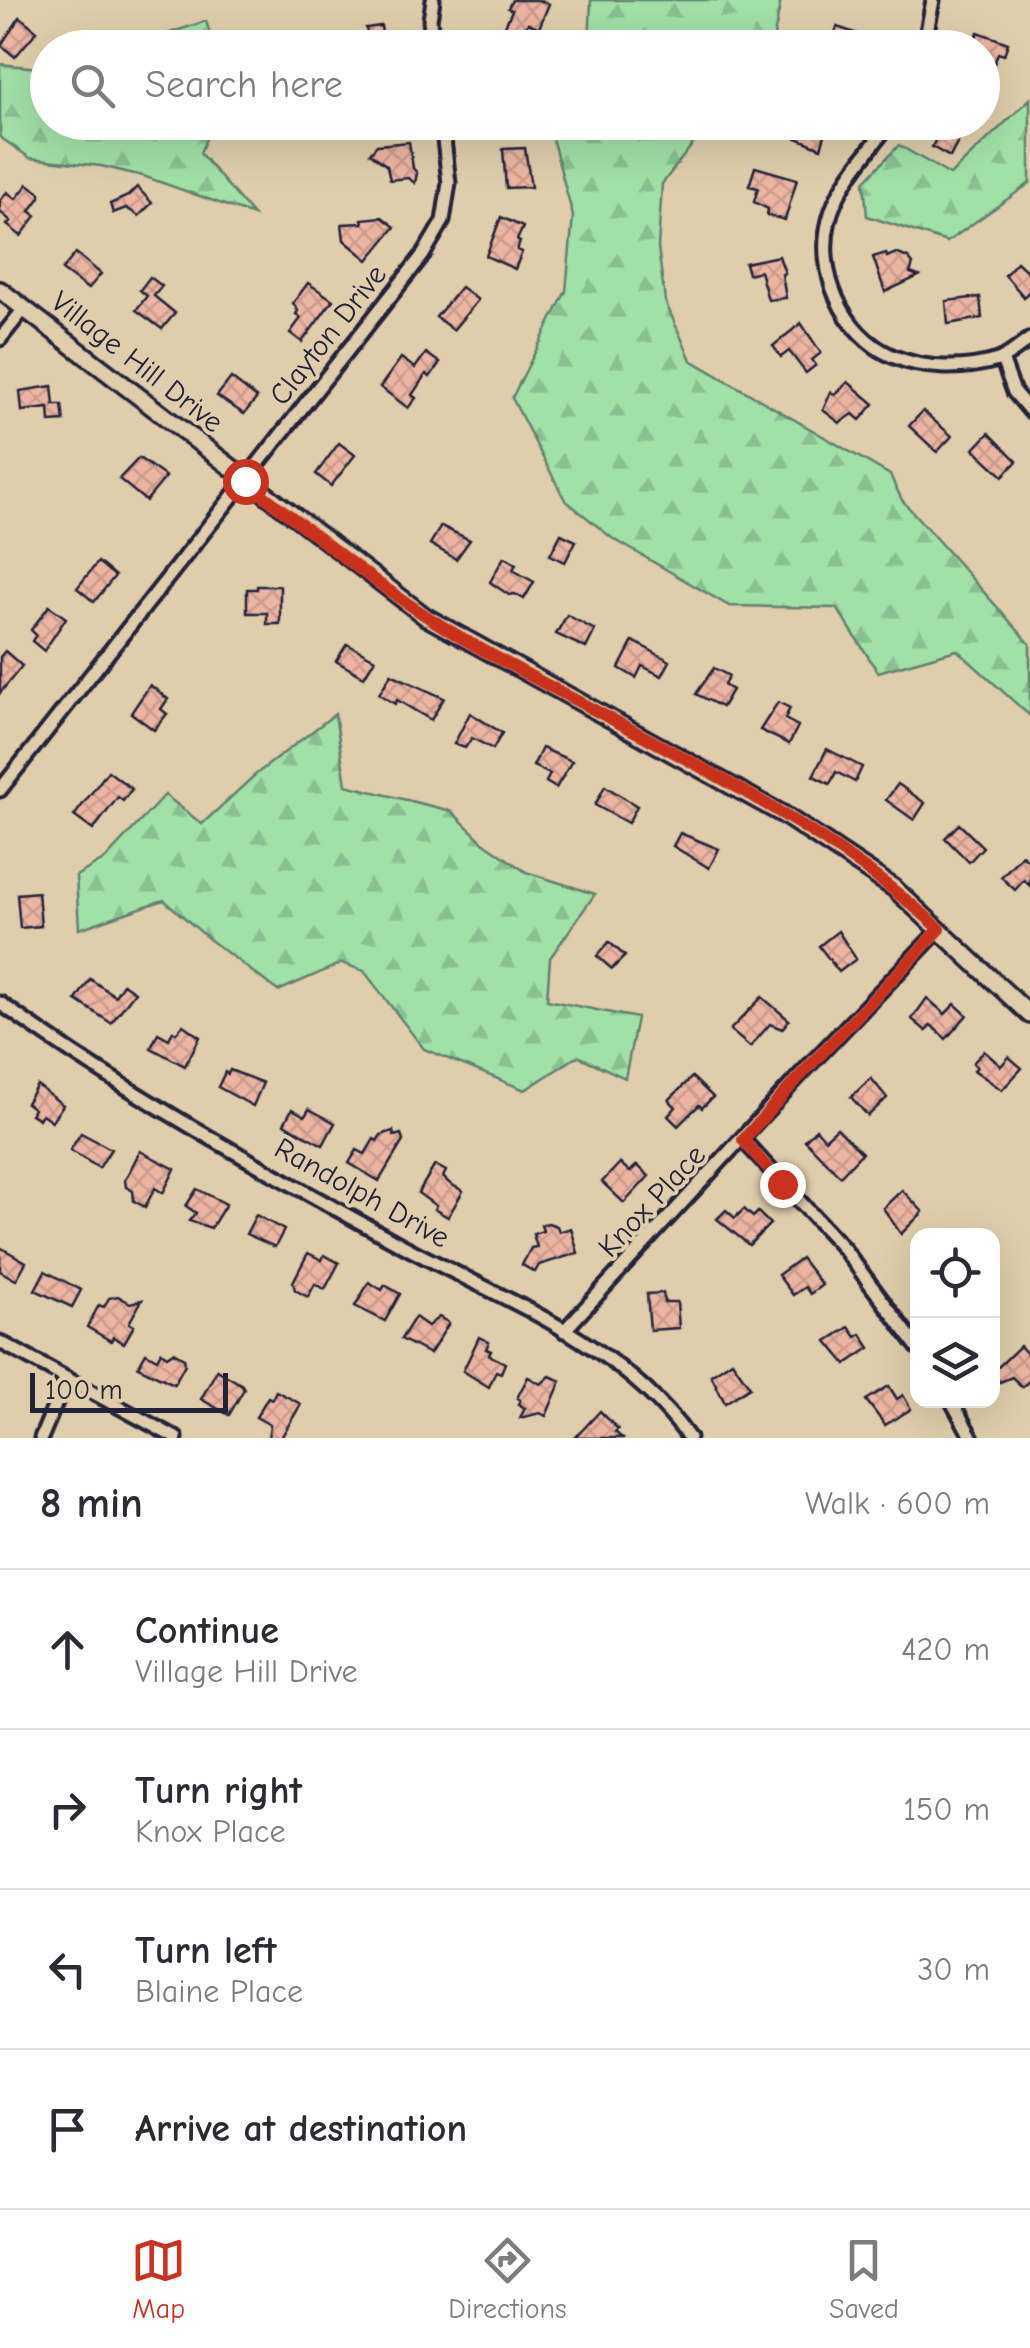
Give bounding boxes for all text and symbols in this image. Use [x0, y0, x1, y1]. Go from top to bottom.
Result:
search box [30, 30, 1000, 140]
icon: search [65, 58, 120, 113]
text: Search here [145, 63, 343, 107]
street label: Clayton Drive [262, 258, 394, 412]
street label: Village Hill Drive [44, 284, 230, 440]
route start [223, 459, 269, 505]
street label: Randolph Drive [268, 1131, 456, 1255]
street label: Knox Place [591, 1137, 713, 1265]
route end [760, 1162, 806, 1208]
map controls [910, 1228, 1000, 1408]
button: locate [910, 1228, 1000, 1318]
button: layers [910, 1318, 1000, 1408]
scale bar [30, 1368, 228, 1412]
text: 100 m [45, 1374, 123, 1406]
text: 8 min [40, 1479, 143, 1528]
text: Walk · 600 m [805, 1485, 990, 1522]
text: Continue [135, 1609, 279, 1653]
icon: ahead [40, 1622, 95, 1677]
text: 420 m [901, 1631, 990, 1668]
text: Village Hill Drive [135, 1653, 358, 1690]
text: Turn right [135, 1769, 302, 1813]
icon: right [40, 1782, 95, 1837]
text: 150 m [903, 1791, 990, 1828]
text: Knox Place [135, 1813, 285, 1850]
text: Turn left [135, 1929, 276, 1973]
icon: left [40, 1942, 95, 1997]
text: 30 m [917, 1951, 990, 1988]
text: Blaine Place [135, 1973, 303, 2010]
icon: arrive [40, 2102, 95, 2157]
text: Arrive at destination [135, 2107, 467, 2151]
tab: Map [131, 2233, 186, 2325]
tab: Directions [448, 2233, 567, 2325]
tab: Saved [829, 2233, 899, 2325]

